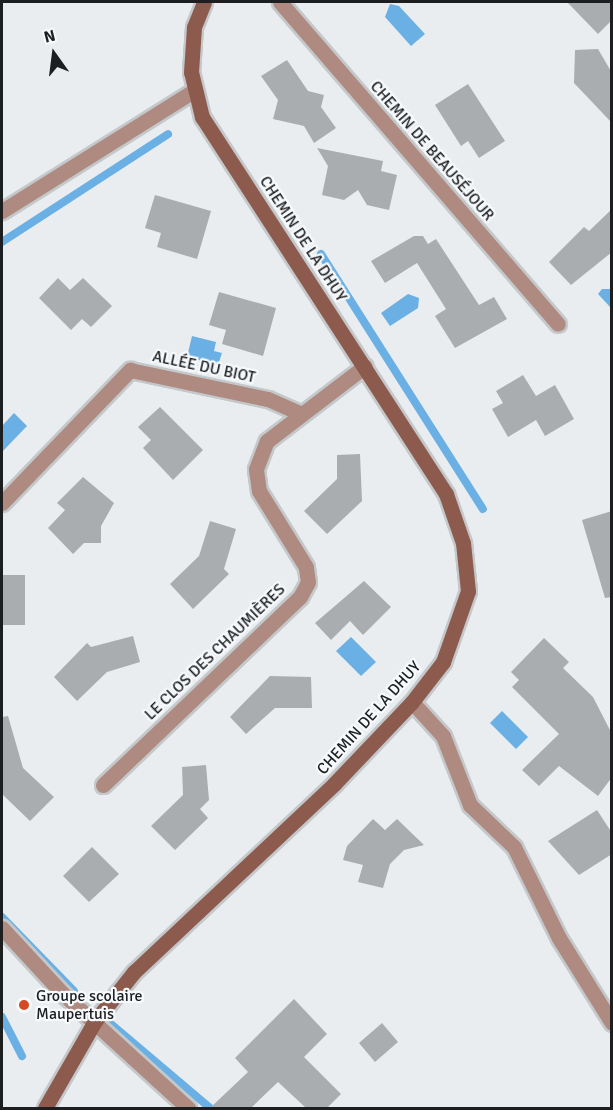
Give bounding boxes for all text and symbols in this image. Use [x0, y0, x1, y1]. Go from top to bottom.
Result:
north arrow [24, 24, 84, 84]
text: N [42, 25, 57, 48]
street label: CHEMIN DE BEAUSÉJOUR [366, 77, 498, 225]
street label: CHEMIN DE LA DHUY [255, 173, 351, 305]
street label: ALLÉE DU BIOT [151, 347, 257, 387]
street label: LE CLOS DES CHAUMIÈRES [141, 580, 289, 724]
street label: CHEMIN DE LA DHUY [313, 657, 425, 779]
place label: Groupe scolaire Maupertuis [36, 986, 143, 1024]
marker: Groupe scolaire Maupertuis [17, 998, 31, 1012]

